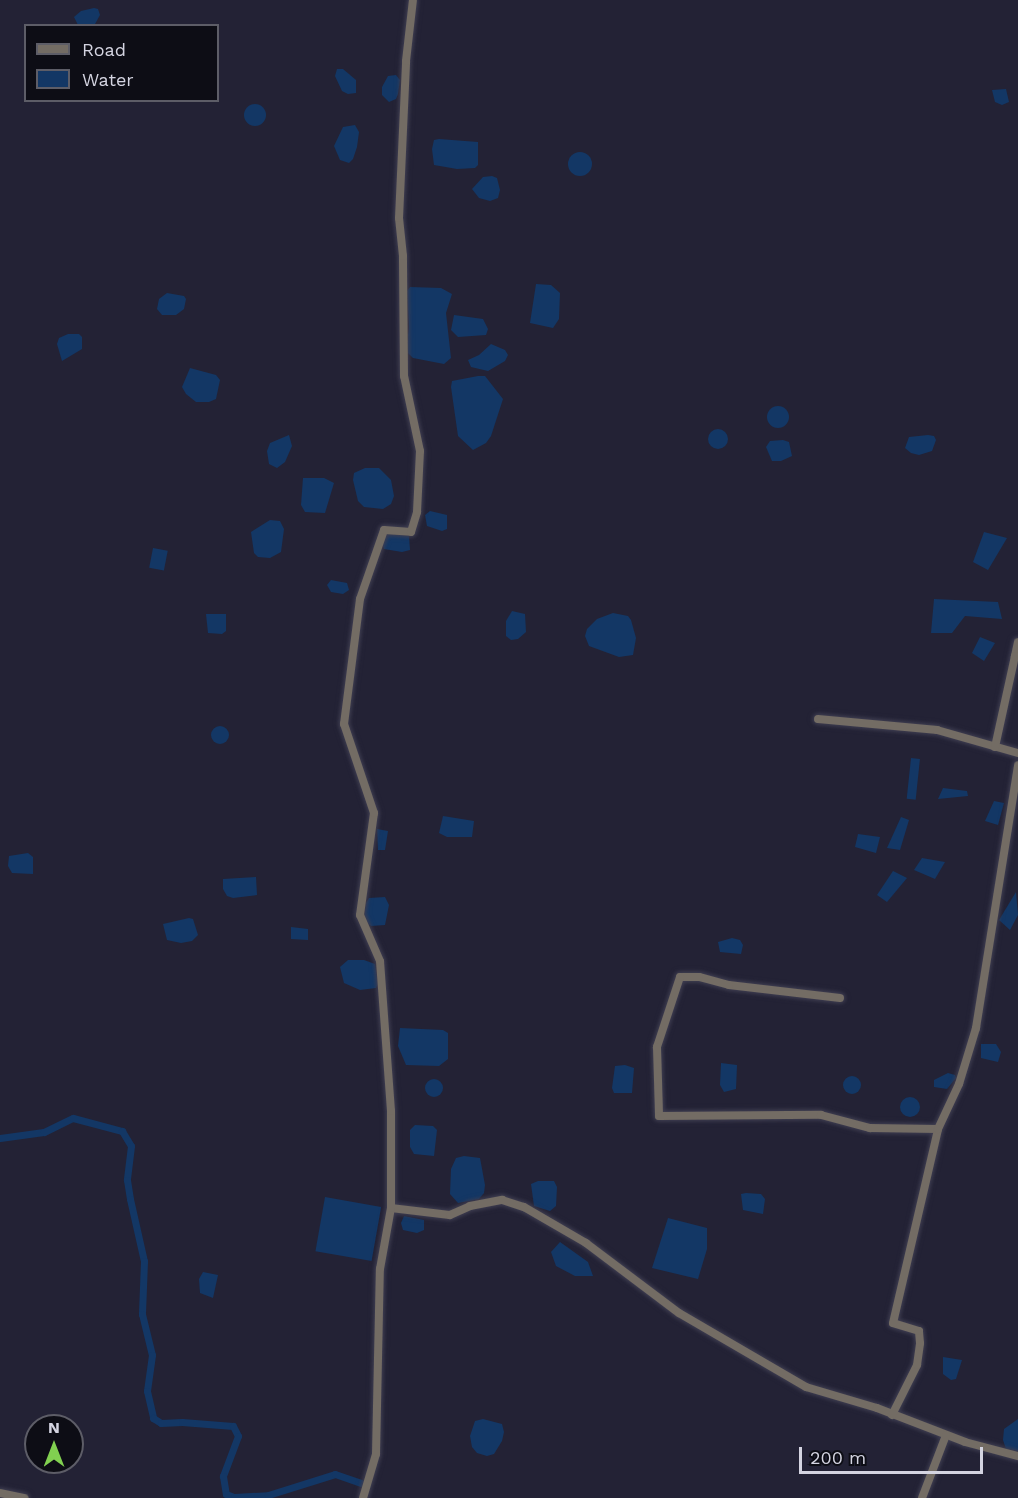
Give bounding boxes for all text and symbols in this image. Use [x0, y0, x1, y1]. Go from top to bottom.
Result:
legend [24, 24, 219, 102]
text: Road [82, 39, 126, 60]
text: Water [82, 69, 134, 90]
north arrow [24, 1414, 84, 1474]
text: N [48, 1418, 60, 1437]
scale bar [802, 1435, 986, 1473]
text: 200 m [810, 1447, 866, 1468]

